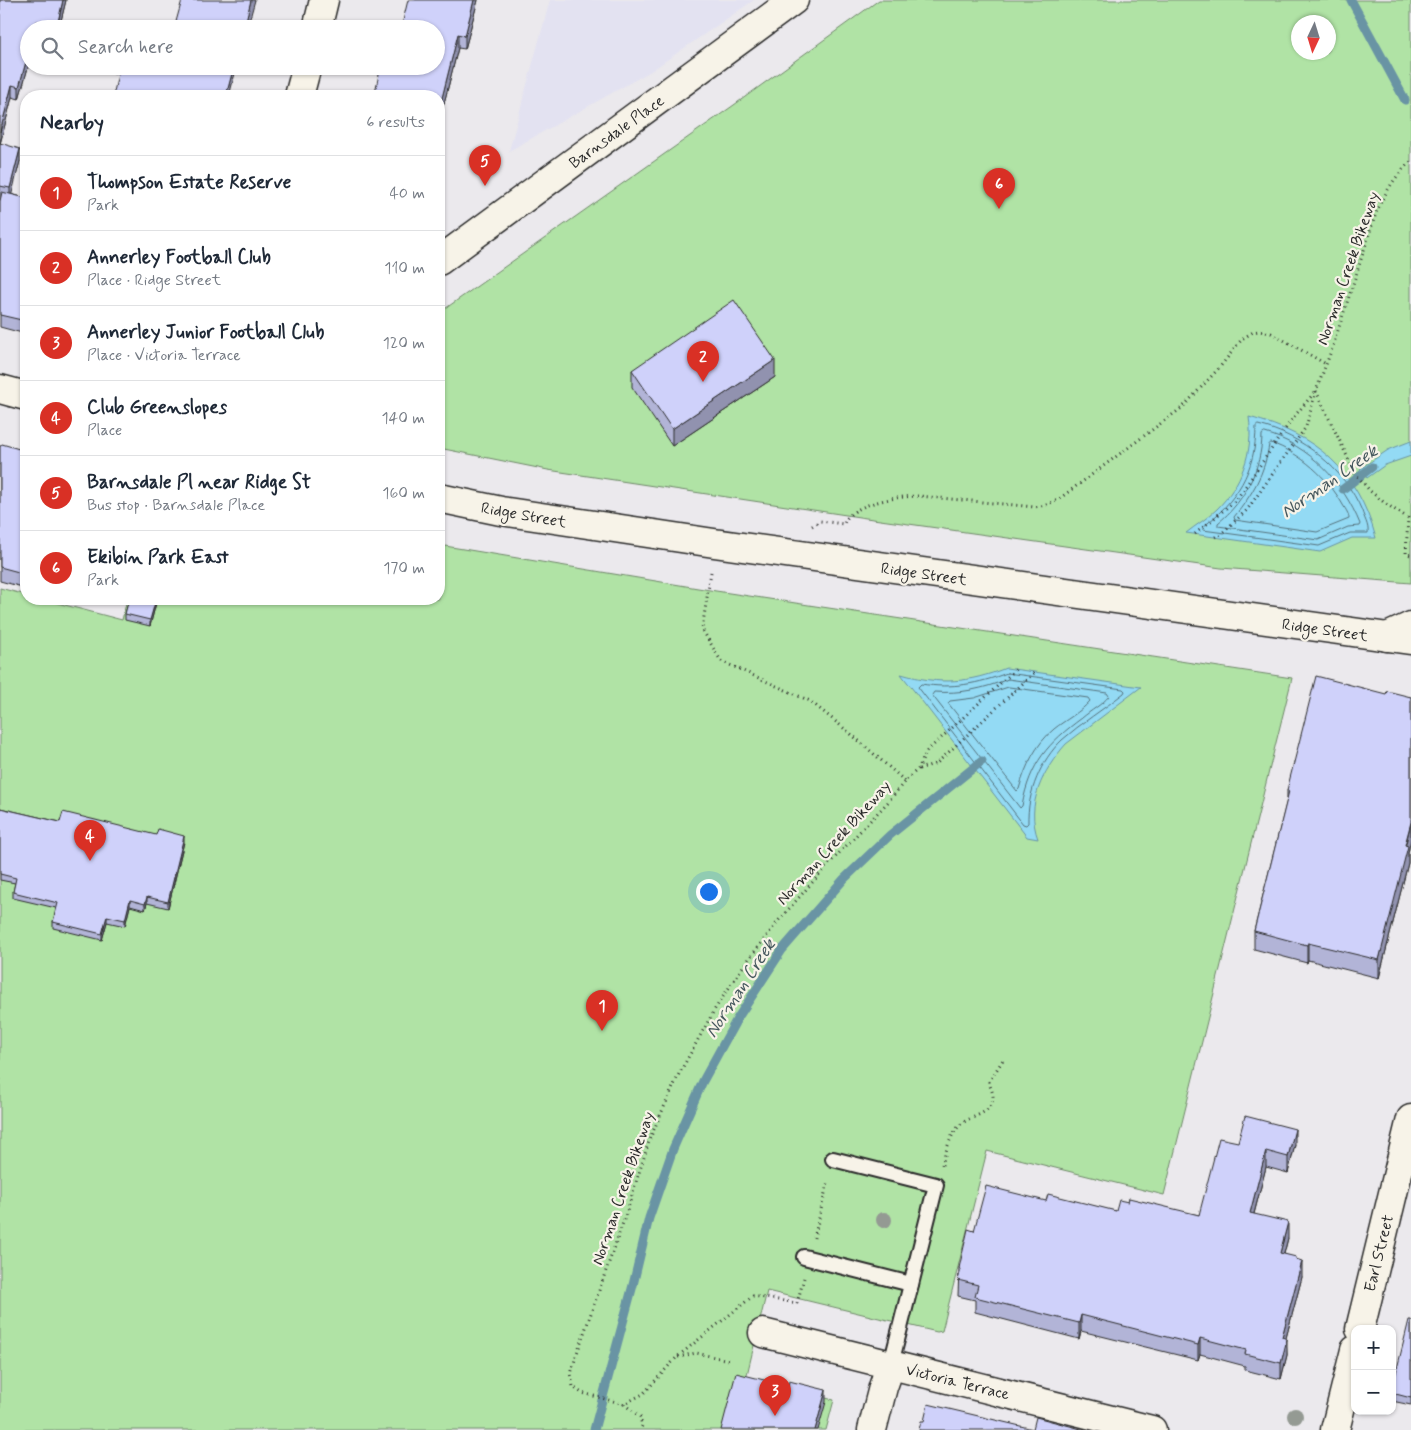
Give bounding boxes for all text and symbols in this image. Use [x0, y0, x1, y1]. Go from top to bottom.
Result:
north arrow [1291, 15, 1336, 60]
search box [20, 20, 445, 75]
icon: search [38, 34, 66, 62]
text: Search here [78, 35, 174, 60]
street label: Barnsdale Place [565, 90, 669, 174]
text: Nearby [40, 109, 104, 137]
text: 6 results [366, 112, 425, 133]
pin: 5 [469, 145, 501, 186]
pin: 6 [983, 168, 1015, 209]
text: Thompson Estate Reserve [87, 170, 291, 195]
text: 1 [52, 183, 60, 204]
text: 40 m [389, 183, 425, 204]
street label: Norman Creek Bikeway [1312, 189, 1385, 348]
text: Park [87, 195, 119, 216]
text: Annerley Football Club [87, 245, 271, 270]
text: 2 [52, 258, 60, 279]
text: 110 m [384, 258, 425, 279]
text: Place · Ridge Street [87, 270, 221, 291]
text: Annerley Junior Football Club [87, 320, 324, 345]
text: 3 [52, 333, 60, 354]
text: 120 m [383, 333, 425, 354]
pin: 2 [687, 341, 719, 382]
text: Place · Victoria Terrace [87, 345, 241, 366]
text: Club Greenslopes [87, 395, 227, 420]
text: 4 [51, 408, 61, 429]
text: 140 m [381, 408, 425, 429]
text: Place [87, 420, 122, 441]
water label: Norman Creek [1276, 439, 1383, 524]
text: Barnsdale Pl near Ridge St [87, 470, 311, 495]
text: 5 [51, 483, 61, 504]
text: 160 m [382, 483, 425, 504]
text: Bus stop · Barnsdale Place [87, 495, 265, 516]
street label: Ridge Street [479, 498, 569, 534]
text: Ekibin Park East [87, 545, 229, 570]
text: 6 [52, 558, 60, 579]
text: 170 m [383, 558, 425, 579]
street label: Ridge Street [879, 558, 969, 592]
text: Park [87, 570, 119, 591]
street label: Ridge Street [1280, 614, 1370, 648]
street label: Norman Creek Bikeway [772, 776, 896, 910]
pin: 4 [74, 820, 106, 861]
your location [696, 879, 722, 905]
water label: Norman Creek [700, 934, 782, 1042]
pin: 1 [586, 990, 618, 1031]
street label: Norman Creek Bikeway [587, 1109, 660, 1268]
street label: Earl Street [1360, 1212, 1399, 1294]
map controls [1351, 1325, 1396, 1415]
button: + [1351, 1325, 1396, 1370]
street label: Victoria Terrace [903, 1359, 1012, 1406]
button: − [1351, 1370, 1396, 1415]
pin: 3 [759, 1375, 791, 1416]

